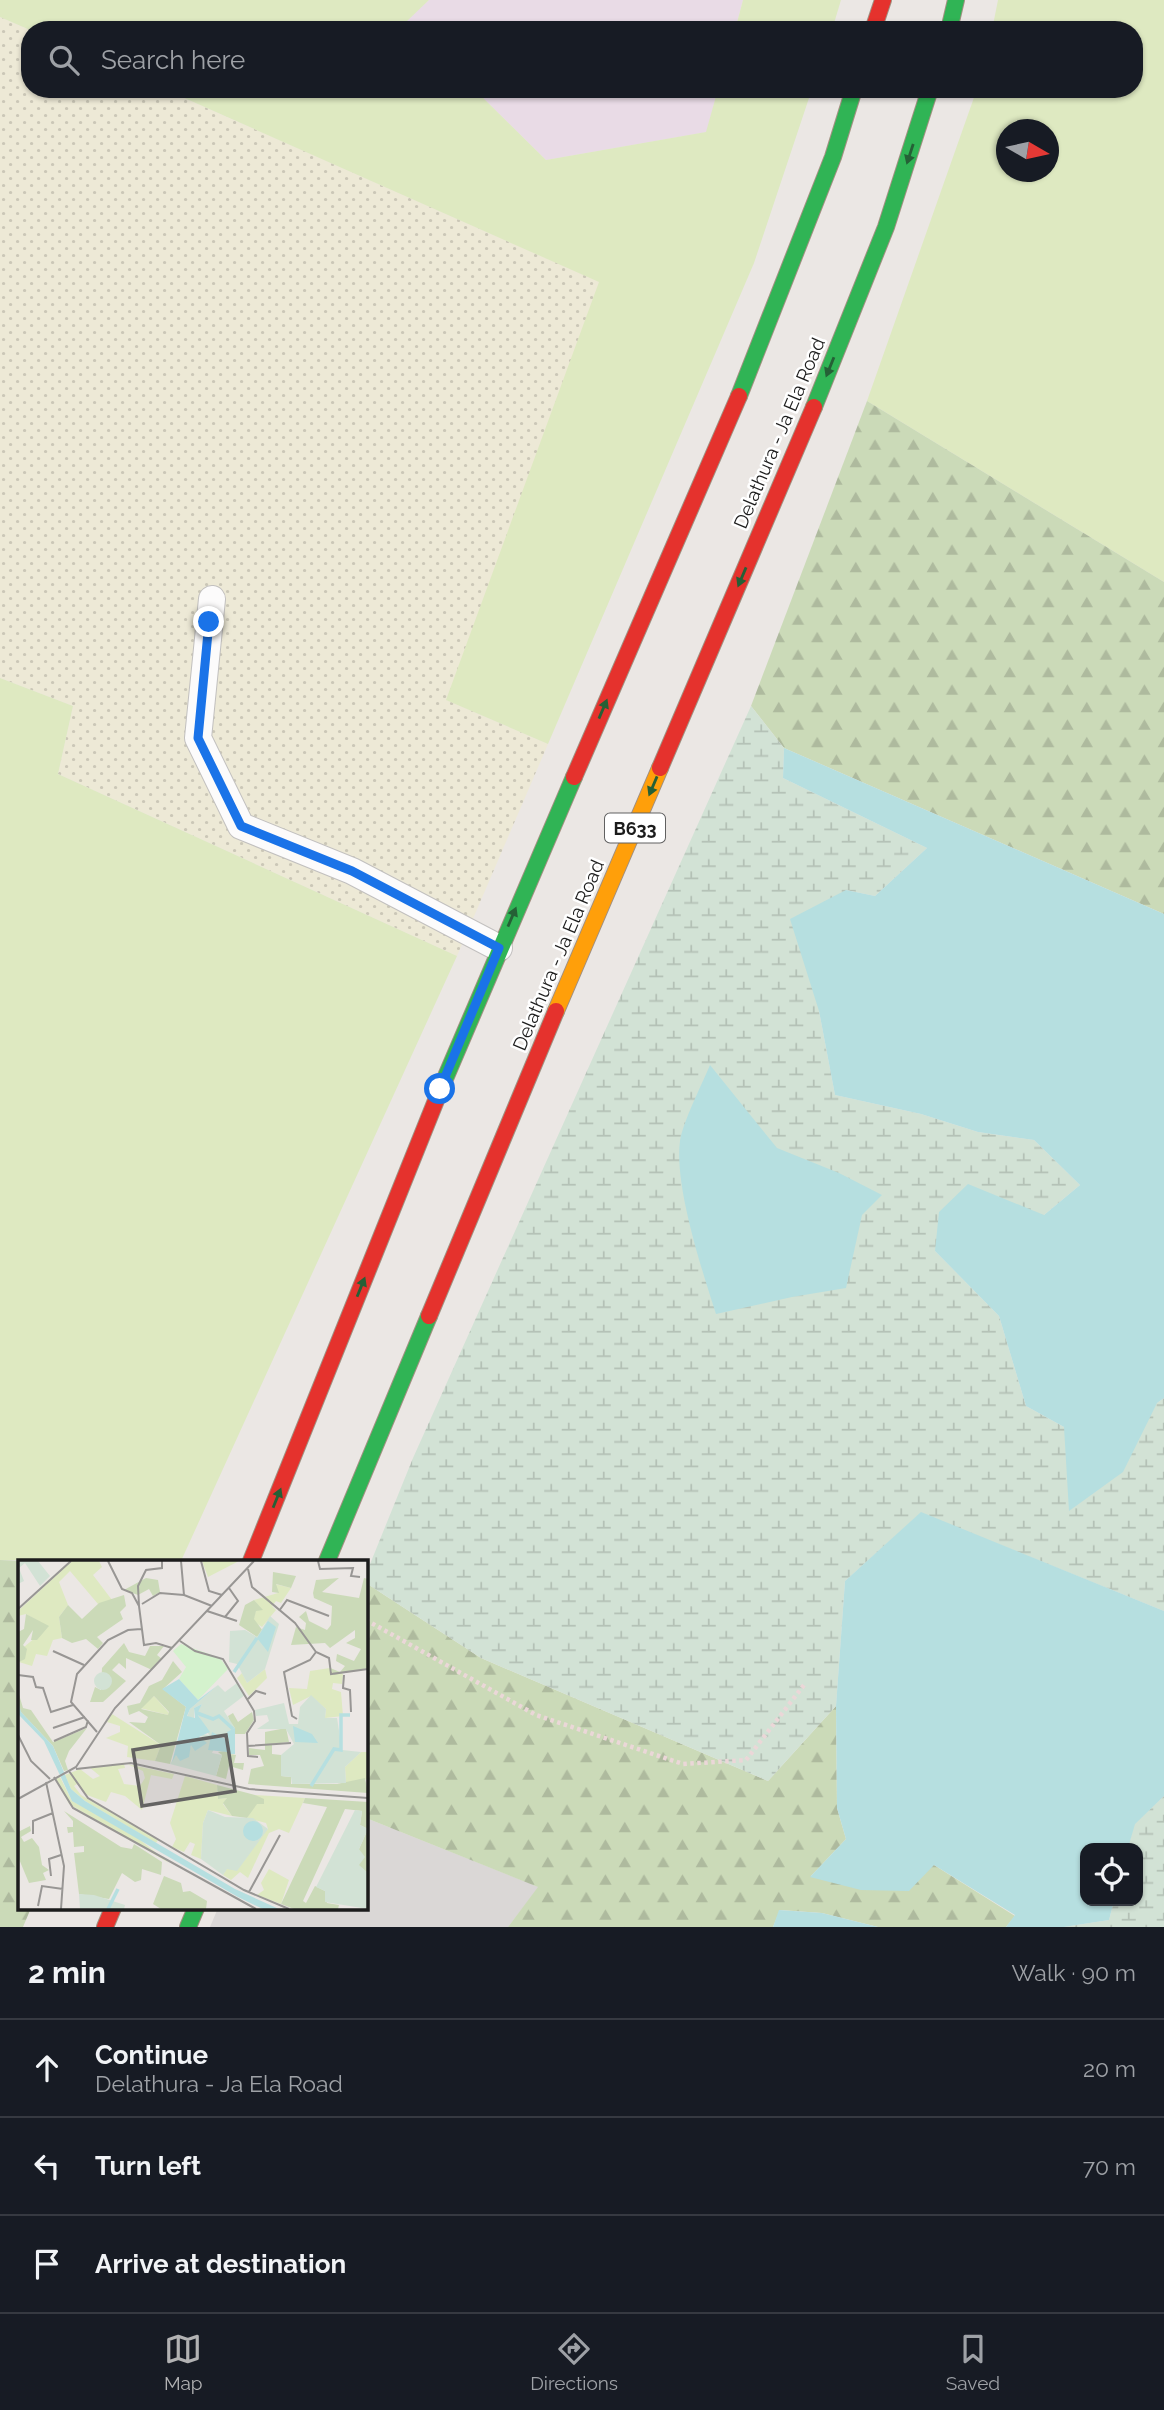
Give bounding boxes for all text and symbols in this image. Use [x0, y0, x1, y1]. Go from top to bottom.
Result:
search box [21, 21, 1143, 98]
icon: search [45, 41, 83, 79]
text: Search here [101, 45, 245, 75]
north arrow [996, 119, 1059, 182]
one-way arrow [904, 144, 914, 165]
street label: Delathura - Ja Ela Road [729, 334, 829, 532]
one-way arrow [824, 357, 835, 378]
one-way arrow [736, 567, 748, 587]
route end [193, 606, 224, 637]
one-way arrow [598, 698, 609, 719]
one-way arrow [647, 776, 658, 797]
road number: B633 [605, 814, 665, 842]
street label: Delathura - Ja Ela Road [508, 856, 608, 1054]
one-way arrow [507, 907, 518, 928]
route start [424, 1073, 455, 1104]
one-way arrow [356, 1276, 367, 1297]
one-way arrow [271, 1487, 282, 1508]
inset map [18, 1560, 368, 1910]
map controls [1080, 1843, 1143, 1906]
button: locate [1080, 1843, 1143, 1906]
text: 2 min [28, 1955, 106, 1990]
text: Walk · 90 m [1012, 1959, 1136, 1986]
text: Continue [95, 2040, 208, 2070]
icon: ahead [28, 2049, 66, 2087]
text: 20 m [1083, 2055, 1136, 2082]
text: Delathura - Ja Ela Road [95, 2070, 343, 2097]
icon: left [28, 2147, 66, 2185]
text: Turn left [95, 2151, 201, 2181]
text: 70 m [1083, 2153, 1136, 2180]
icon: arrive [28, 2245, 66, 2283]
text: Arrive at destination [95, 2249, 346, 2279]
tab: Map [164, 2330, 203, 2394]
tab: Directions [530, 2330, 618, 2394]
tab: Saved [946, 2330, 1000, 2394]

